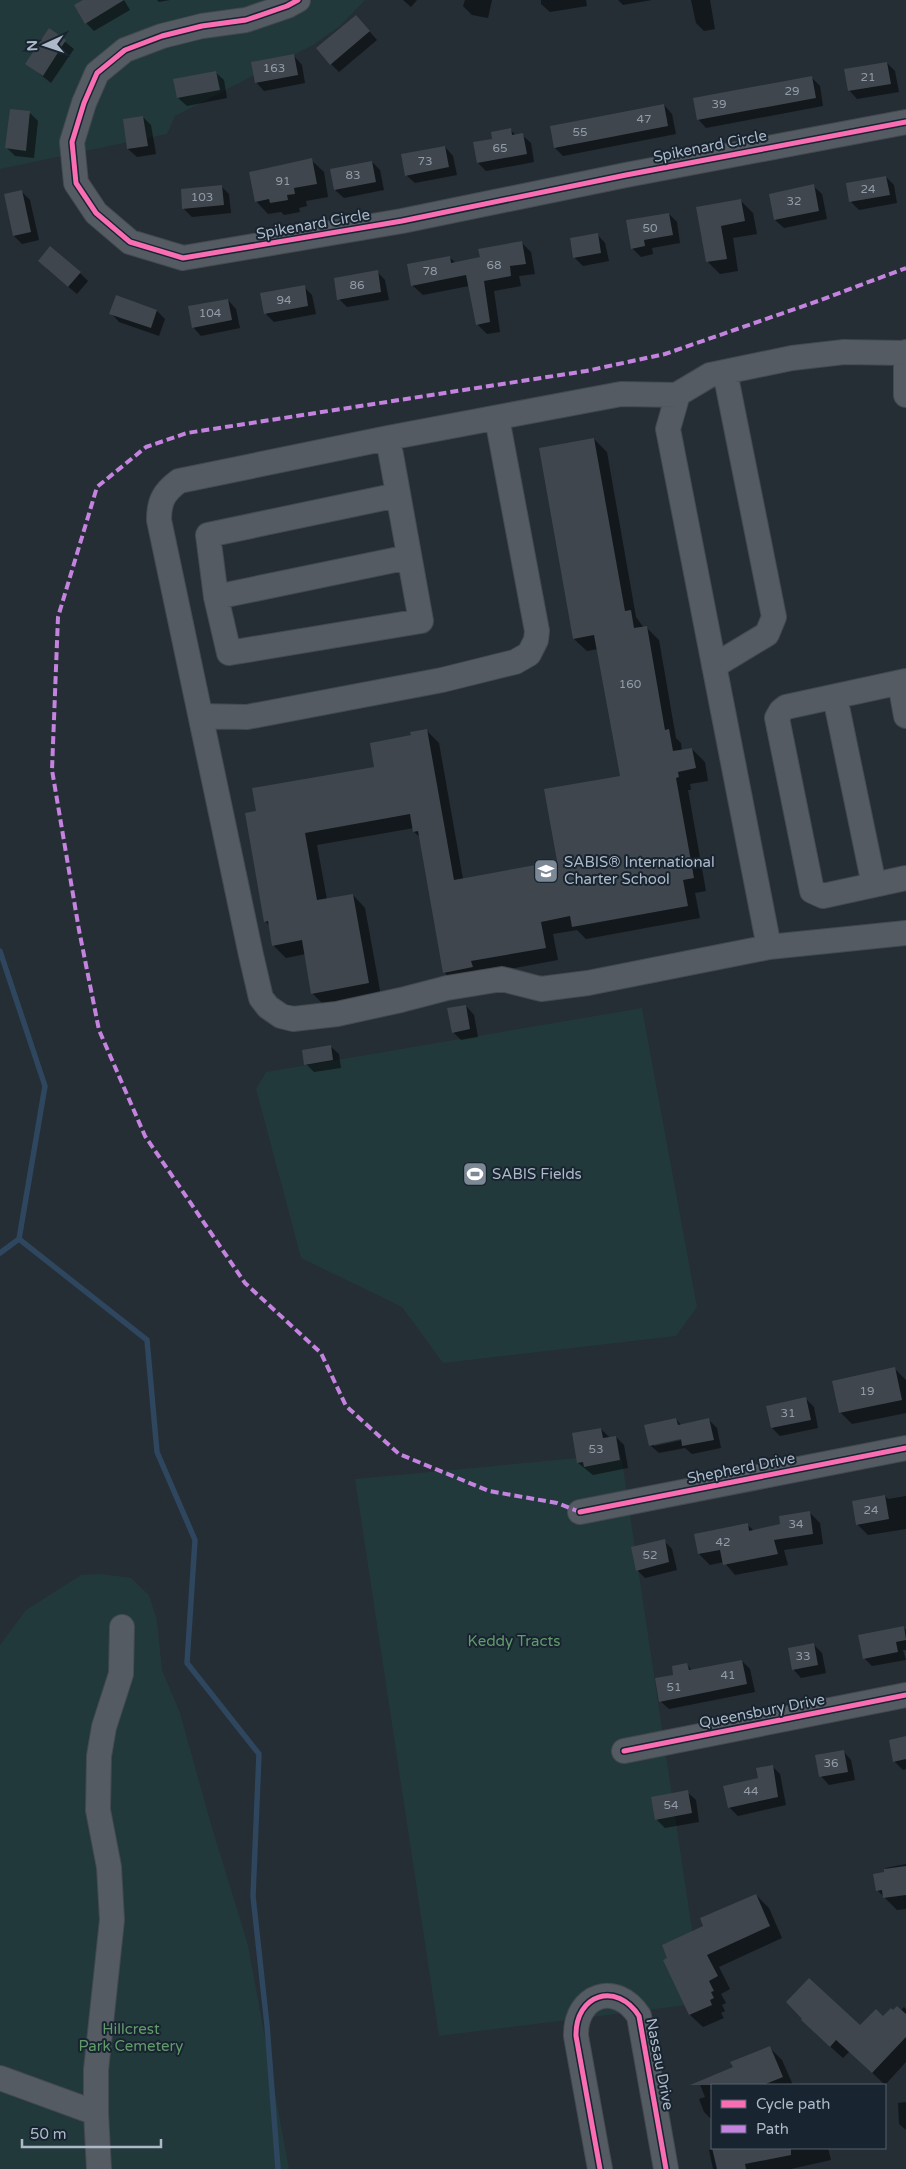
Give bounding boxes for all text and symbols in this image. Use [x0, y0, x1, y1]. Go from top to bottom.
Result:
north arrow [20, 20, 70, 70]
text: N [24, 40, 41, 52]
house number: 163 [263, 61, 285, 75]
house number: 21 [860, 70, 876, 84]
house number: 29 [784, 84, 800, 98]
house number: 39 [711, 97, 727, 111]
house number: 47 [636, 112, 652, 126]
house number: 55 [572, 125, 588, 139]
street label: Spikenard Circle [652, 126, 768, 166]
house number: 65 [492, 141, 508, 155]
house number: 73 [417, 154, 433, 168]
house number: 83 [345, 168, 361, 182]
house number: 91 [275, 174, 291, 188]
house number: 24 [860, 182, 876, 196]
house number: 103 [191, 190, 213, 204]
house number: 32 [786, 194, 802, 208]
street label: Spikenard Circle [255, 205, 371, 243]
house number: 50 [642, 221, 658, 235]
house number: 68 [486, 258, 502, 272]
house number: 78 [422, 264, 438, 278]
house number: 86 [349, 278, 365, 292]
house number: 94 [276, 293, 292, 307]
house number: 104 [199, 306, 222, 320]
house number: 160 [619, 677, 642, 691]
place label: SABIS® International Charter School [564, 853, 715, 888]
school or university icon: SABIS® International Charter School [533, 858, 559, 884]
sports icon: SABIS Fields [462, 1161, 488, 1187]
place label: SABIS Fields [492, 1165, 582, 1183]
house number: 19 [859, 1384, 875, 1398]
house number: 31 [780, 1406, 796, 1420]
house number: 53 [588, 1442, 604, 1456]
street label: Shepherd Drive [685, 1449, 797, 1487]
house number: 24 [863, 1503, 879, 1517]
house number: 34 [788, 1517, 804, 1531]
house number: 42 [715, 1535, 731, 1549]
house number: 52 [642, 1548, 658, 1562]
park label: Keddy Tracts [468, 1632, 560, 1650]
house number: 33 [795, 1649, 811, 1663]
house number: 41 [720, 1668, 736, 1682]
house number: 51 [666, 1680, 682, 1694]
street label: Queensbury Drive [698, 1690, 826, 1732]
house number: 36 [823, 1756, 839, 1770]
house number: 44 [743, 1784, 759, 1798]
house number: 54 [663, 1798, 679, 1812]
street label: Nassau Drive [642, 2017, 678, 2111]
park label: Hillcrest Park Cemetery [79, 2020, 183, 2055]
legend [711, 2084, 886, 2149]
text: Cycle path [756, 2095, 830, 2113]
scale bar [22, 2116, 161, 2148]
text: Path [756, 2120, 789, 2138]
text: 50 m [30, 2125, 67, 2143]

